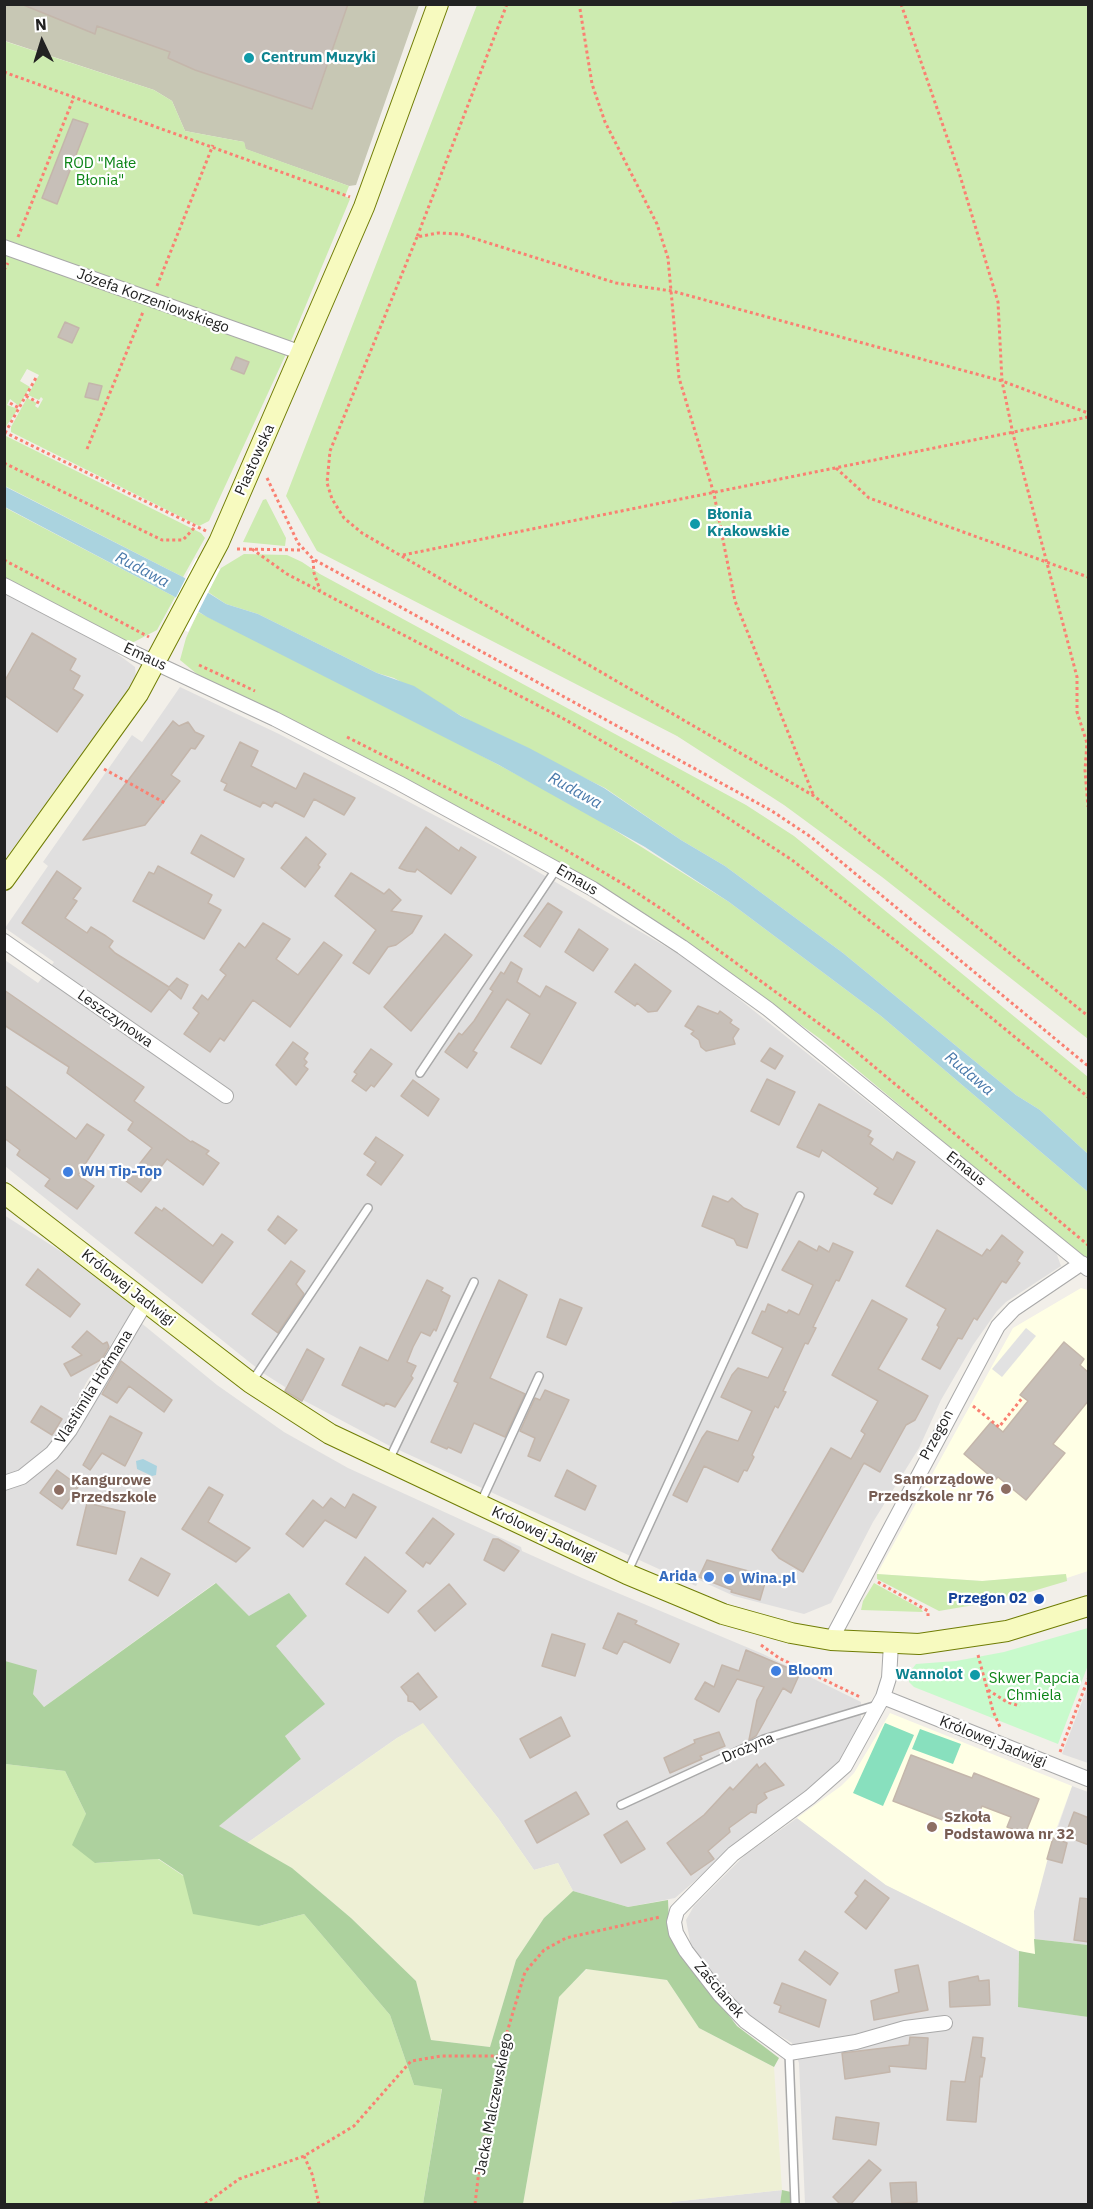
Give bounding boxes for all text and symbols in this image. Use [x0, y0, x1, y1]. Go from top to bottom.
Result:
north arrow [12, 12, 72, 72]
text: N [34, 14, 47, 34]
place label: Centrum Muzyki [261, 49, 376, 67]
marker: Centrum Muzyki [242, 51, 256, 65]
park label: ROD "Małe Błonia" [64, 155, 136, 190]
street label: Józefa Korzeniowskiego [74, 265, 232, 337]
street label: Piastowska [231, 422, 279, 498]
place label: Błonia Krakowskie [707, 506, 790, 541]
marker: Błonia Krakowskie [688, 517, 702, 531]
water label: Rudawa [112, 548, 172, 592]
street label: Emaus [120, 639, 170, 675]
water label: Rudawa [545, 769, 605, 813]
street label: Emaus [553, 861, 601, 899]
street label: Leszczynowa [74, 986, 156, 1052]
water label: Rudawa [941, 1048, 997, 1100]
street label: Emaus [942, 1148, 990, 1190]
place label: WH Tip-Top [80, 1163, 162, 1181]
marker: WH Tip-Top [61, 1165, 75, 1179]
street label: Królowej Jadwigi [78, 1246, 178, 1330]
street label: Vlastimila Hofmana [52, 1327, 136, 1447]
street label: Przegon [916, 1407, 958, 1463]
place label: Samorządowe Przedszkole nr 76 [868, 1471, 994, 1506]
place label: Kangurowe Przedszkole [71, 1472, 157, 1507]
marker: Samorządowe Przedszkole nr 76 [999, 1482, 1013, 1496]
marker: Kangurowe Przedszkole [52, 1483, 66, 1497]
street label: Królowej Jadwigi [489, 1503, 599, 1567]
place label: Arida [659, 1568, 697, 1586]
marker: Arida [702, 1570, 716, 1584]
place label: Wina.pl [741, 1570, 796, 1588]
marker: Wina.pl [722, 1572, 736, 1586]
place label: Przegon 02 [948, 1590, 1027, 1608]
marker: Przegon 02 [1032, 1592, 1046, 1606]
place label: Bloom [788, 1662, 833, 1680]
marker: Bloom [769, 1664, 783, 1678]
place label: Wannolot [895, 1666, 963, 1684]
marker: Wannolot [968, 1668, 982, 1682]
park label: Skwer Papcia Chmiela [989, 1670, 1079, 1705]
street label: Królowej Jadwigi [937, 1712, 1049, 1772]
street label: Drożyna [719, 1729, 777, 1767]
place label: Szkoła Podstawowa nr 32 [944, 1809, 1075, 1844]
marker: Szkoła Podstawowa nr 32 [925, 1820, 939, 1834]
street label: Zaścianek [690, 1958, 748, 2022]
street label: Jacka Malczewskiego [471, 2031, 517, 2177]

